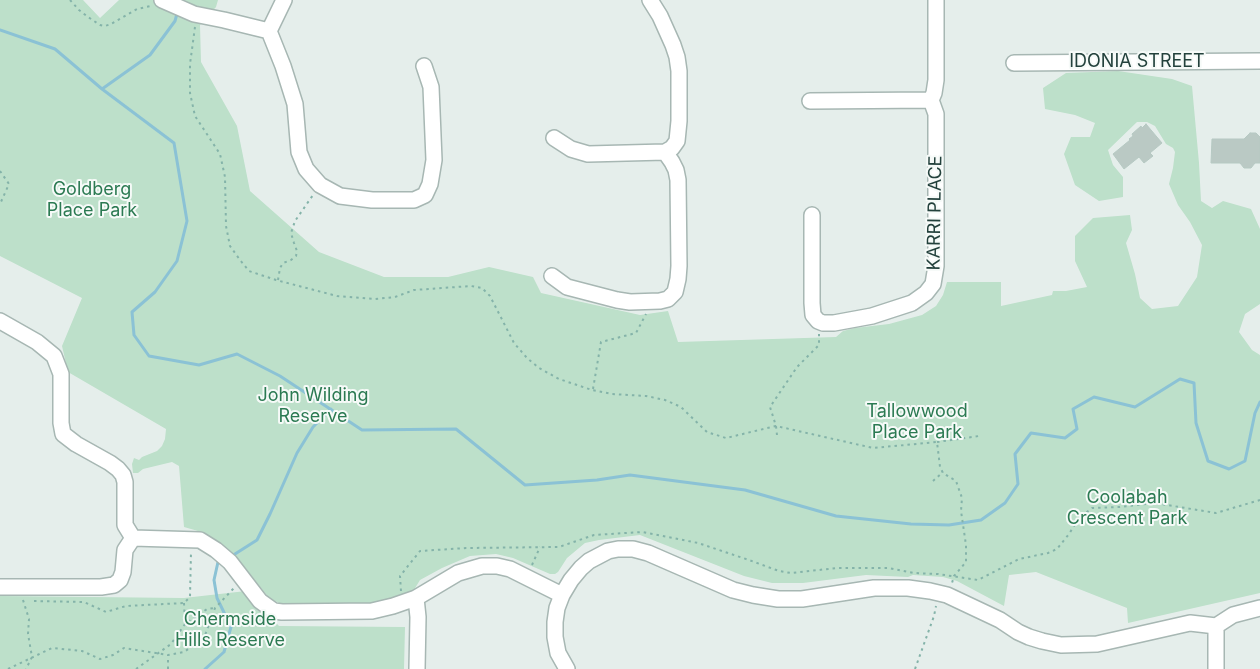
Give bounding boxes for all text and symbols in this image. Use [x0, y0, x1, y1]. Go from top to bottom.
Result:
street label: IDONIA STREET [1069, 51, 1205, 73]
street label: KARRI PLACE [923, 155, 947, 271]
park label: Goldberg Place Park [47, 179, 137, 222]
park label: John Wilding Reserve [258, 385, 368, 428]
park label: Tallowwood Place Park [866, 401, 968, 444]
park label: Coolabah Crescent Park [1067, 487, 1187, 530]
park label: Chermside Hills Reserve [175, 609, 285, 652]

